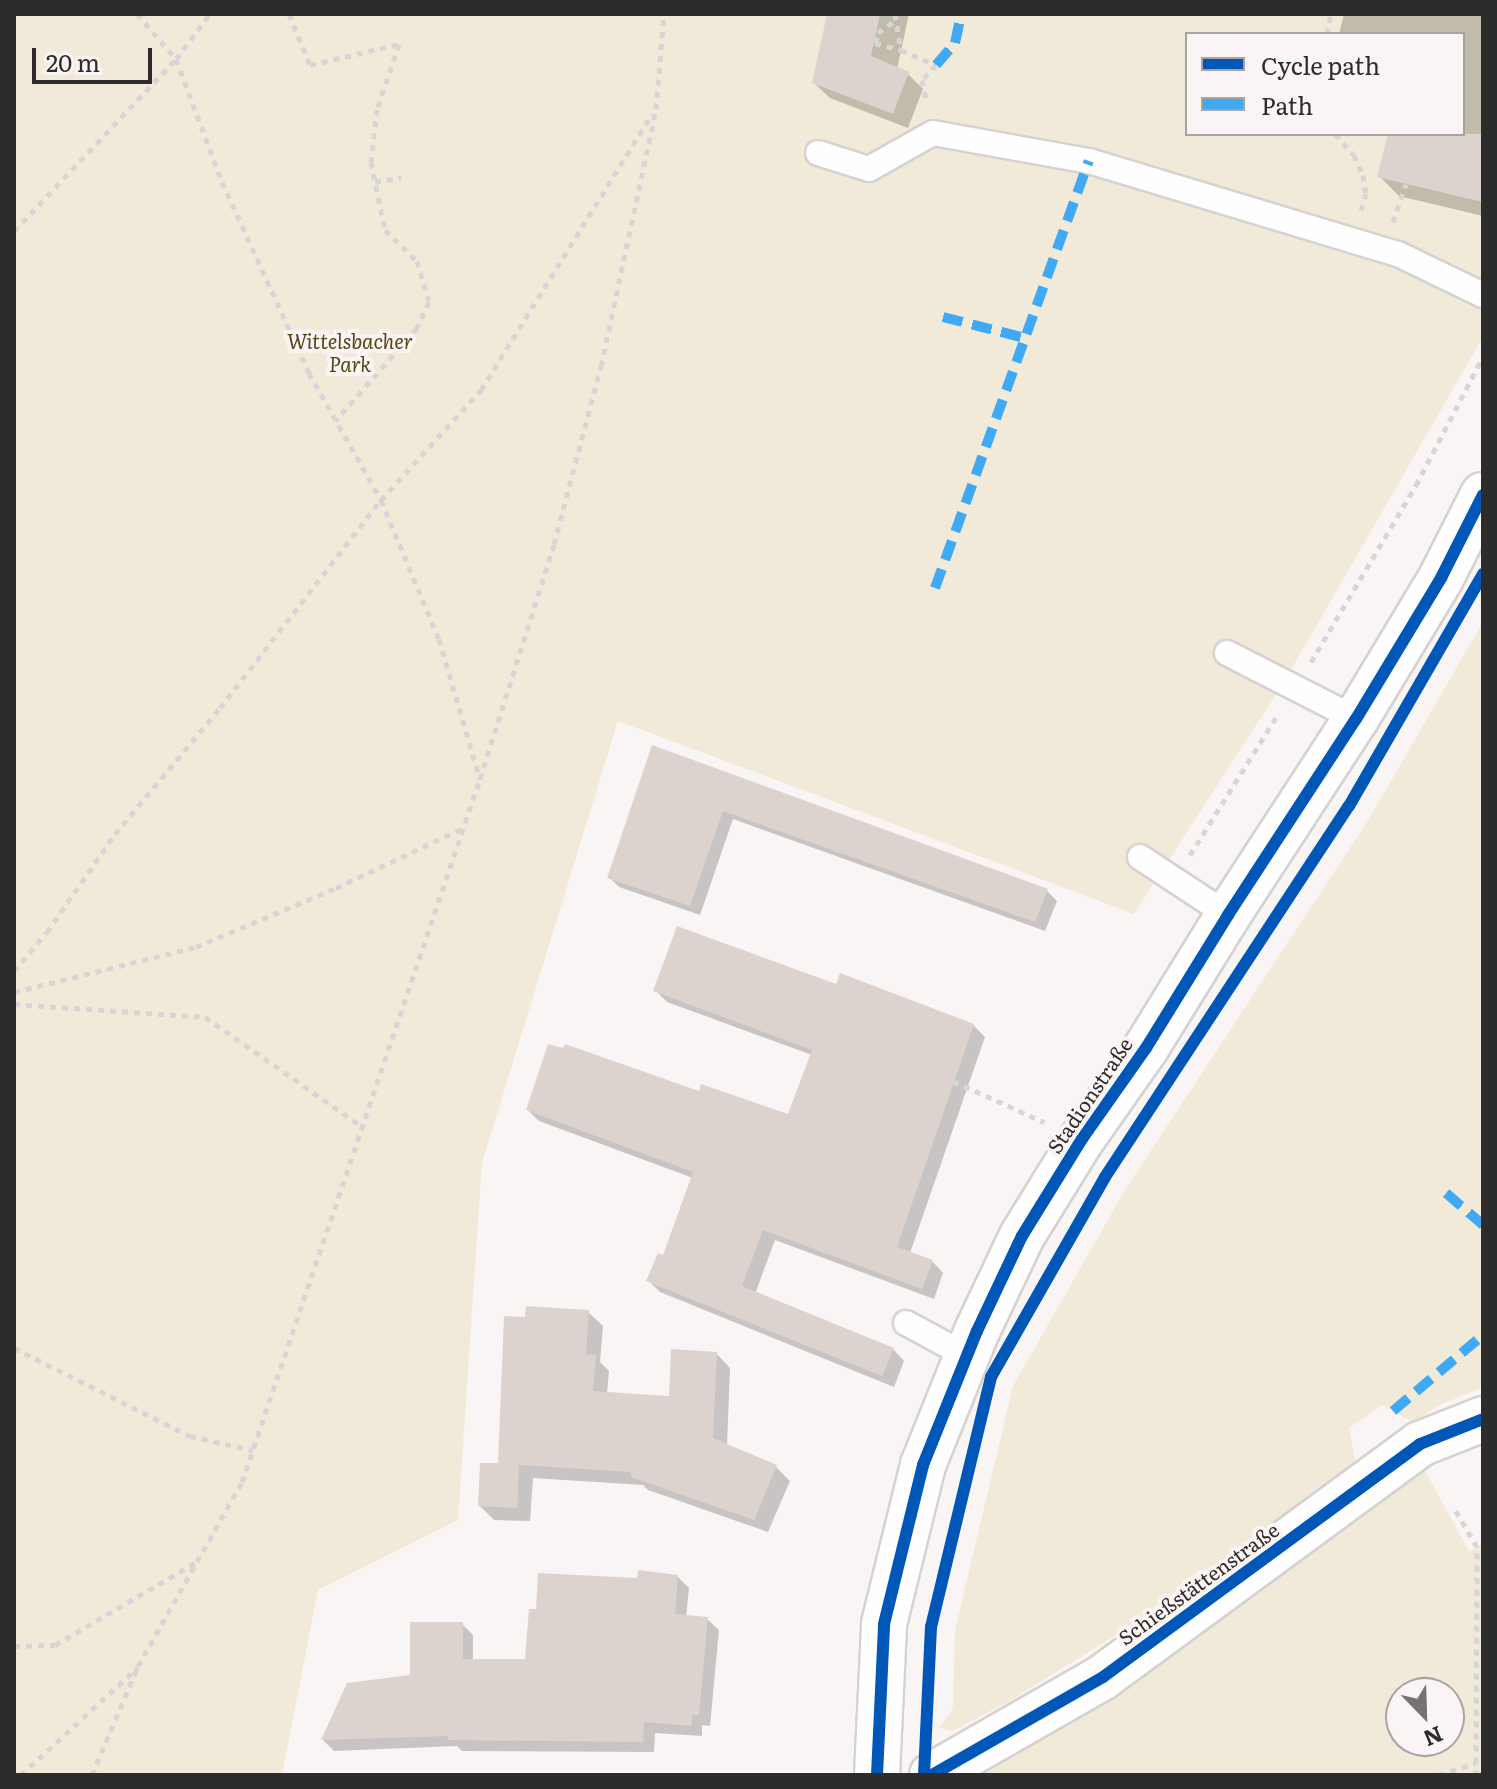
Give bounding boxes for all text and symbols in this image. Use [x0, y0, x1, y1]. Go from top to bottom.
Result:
scale bar [36, 32, 156, 82]
legend [1185, 32, 1465, 136]
text: 20 m [46, 44, 100, 79]
text: Cycle path [1261, 47, 1380, 82]
text: Path [1261, 87, 1313, 122]
park label: Wittelsbacher Park [287, 328, 413, 375]
street label: Stadionstraße [1041, 1033, 1137, 1157]
street label: Schießstättenstraße [1113, 1517, 1283, 1649]
north arrow [1385, 1677, 1465, 1757]
text: N [1419, 1719, 1449, 1757]

